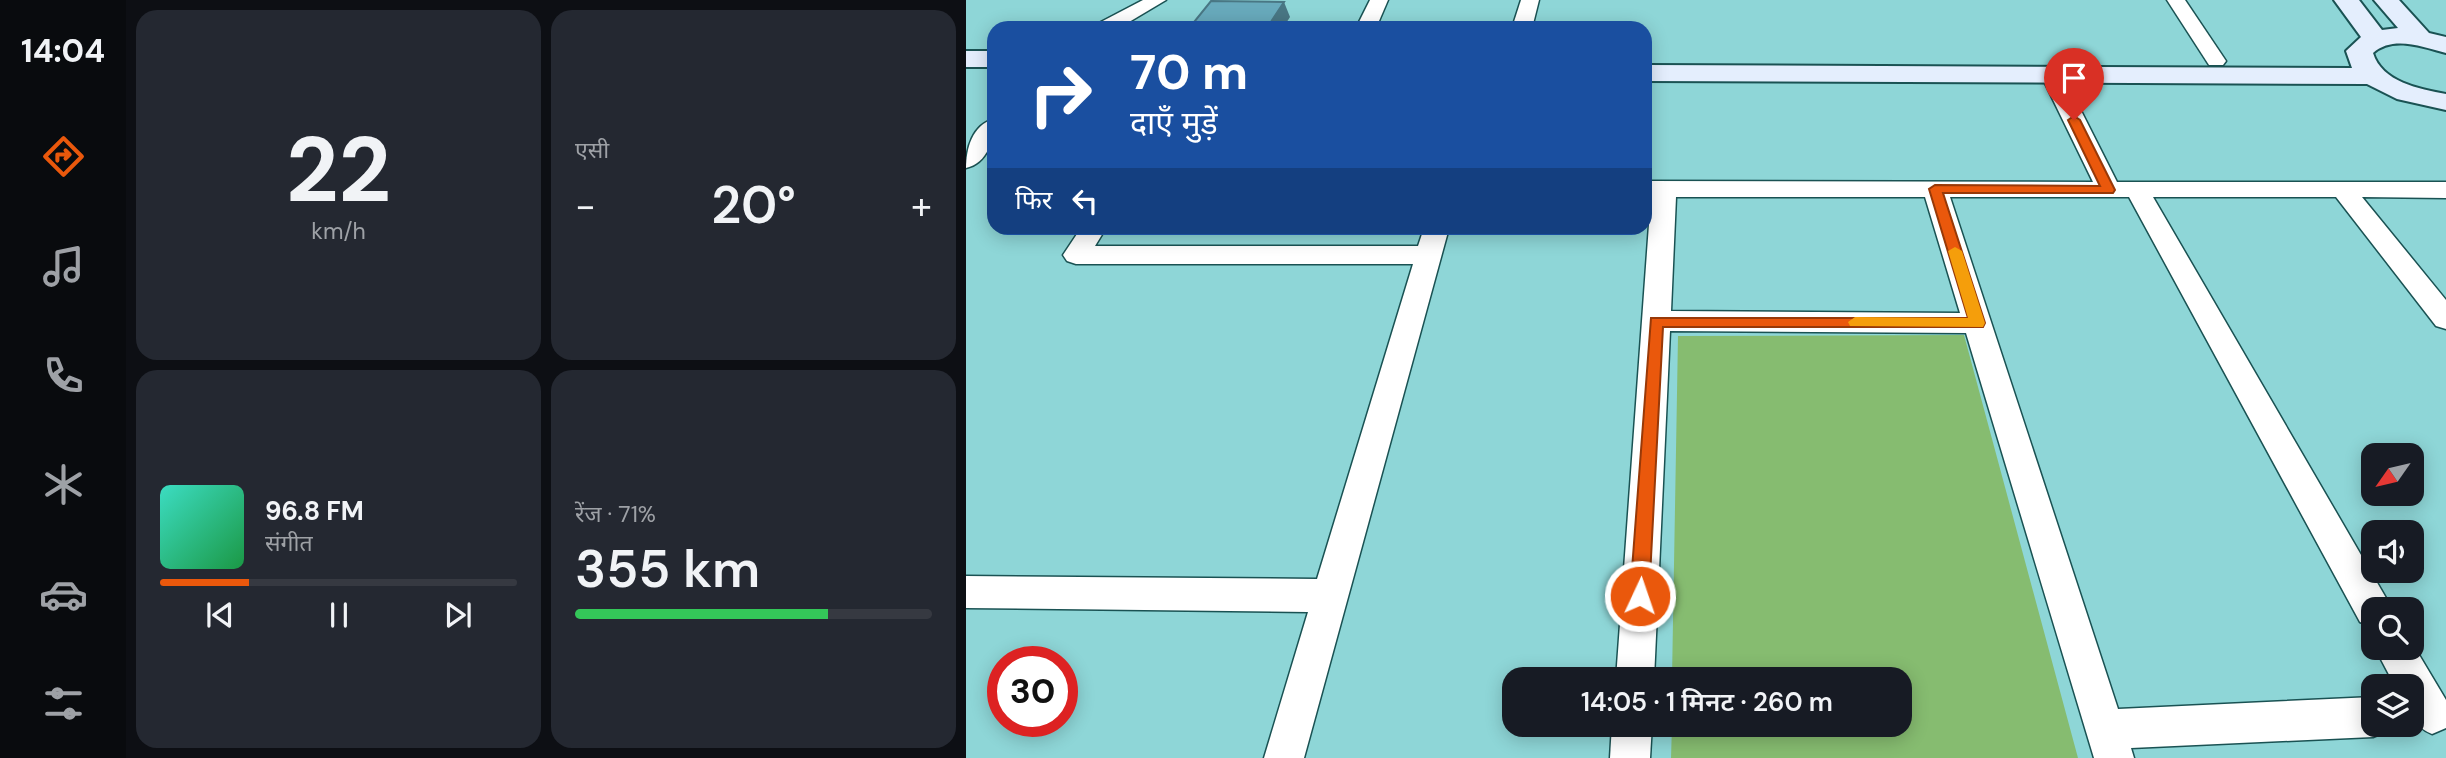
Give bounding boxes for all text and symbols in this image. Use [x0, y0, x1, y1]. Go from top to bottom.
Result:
text: 14:04 [21, 30, 105, 72]
text: 70 m [1130, 40, 1248, 104]
pin [2044, 48, 2104, 120]
icon: right [1015, 49, 1106, 140]
icon: arrive [2055, 59, 2093, 97]
text: दाएँ मुड़ें [1130, 102, 1218, 144]
text: 22 [286, 111, 391, 229]
icon: directions [39, 132, 88, 181]
text: एसी [575, 135, 609, 165]
text: 20° [711, 171, 796, 239]
text: − [575, 181, 596, 231]
text: + [911, 181, 932, 231]
icon: left [1066, 182, 1104, 220]
text: फिर [1015, 183, 1052, 217]
text: km/h [311, 216, 366, 246]
icon: music [39, 242, 88, 291]
icon: phone [39, 351, 88, 400]
north arrow [2361, 443, 2424, 506]
map controls [2361, 443, 2424, 737]
icon: climate [39, 460, 88, 509]
text: 96.8 FM [265, 494, 364, 528]
text: रेंज · 71% [575, 499, 656, 529]
button: sound [2361, 520, 2424, 583]
text: संगीत [265, 528, 313, 558]
text: 355 km [575, 535, 760, 603]
position arrow [1603, 559, 1677, 633]
icon: car [39, 570, 88, 619]
icon: previous [201, 596, 239, 634]
icon: pause [320, 596, 358, 634]
icon: next [439, 596, 477, 634]
button: search [2361, 597, 2424, 660]
speed limit sign: 30 [987, 646, 1078, 737]
button: layers [2361, 674, 2424, 737]
icon: filters [39, 679, 88, 728]
text: 14:05 · 1 मिनट · 260 m [1581, 685, 1833, 719]

